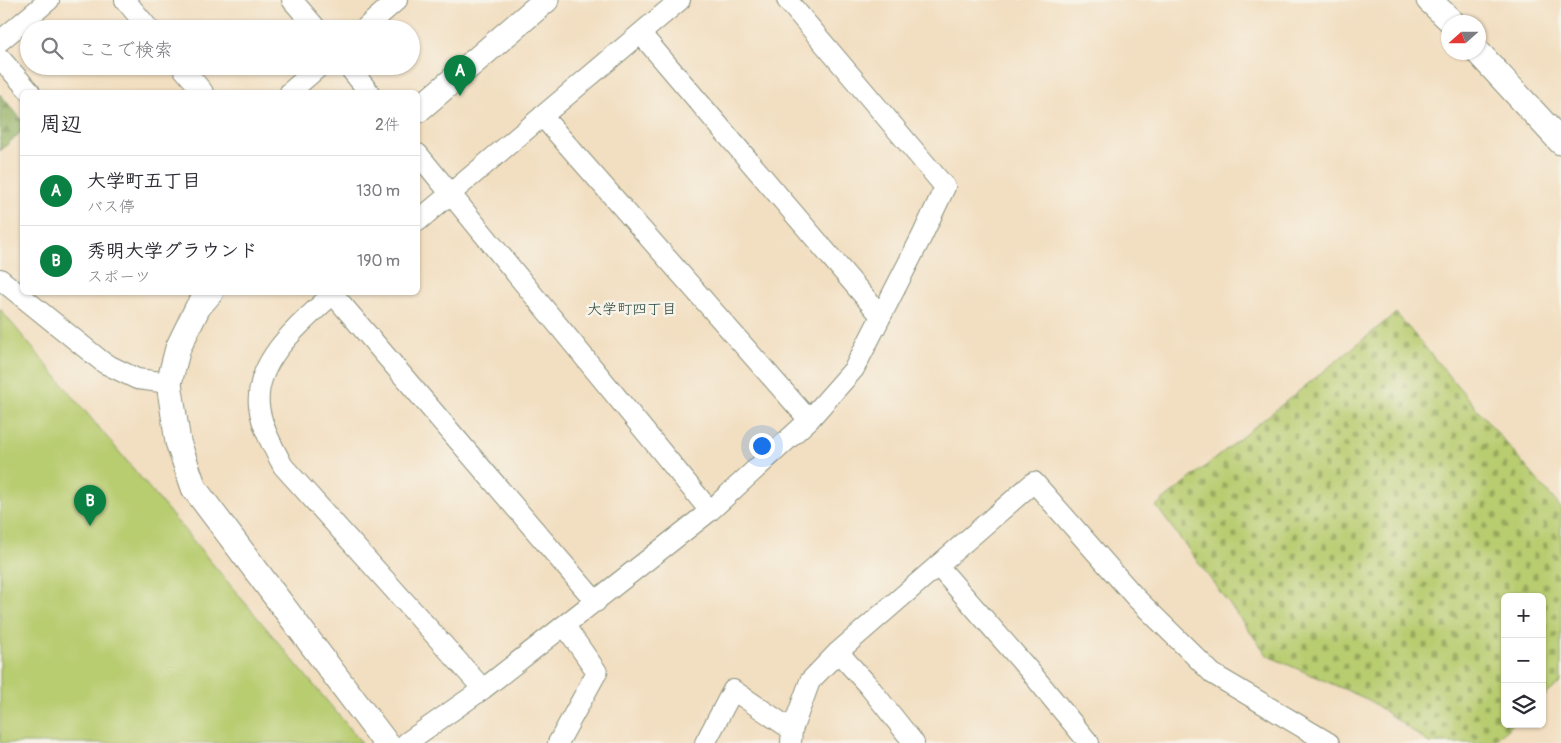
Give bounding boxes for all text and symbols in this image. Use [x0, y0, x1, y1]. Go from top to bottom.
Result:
north arrow [1441, 15, 1486, 60]
search box [20, 20, 420, 75]
icon: search [38, 34, 66, 62]
text: ここで検索 [78, 38, 173, 62]
pin: A [444, 55, 476, 96]
text: 周辺 [40, 111, 82, 138]
text: 2件 [375, 115, 400, 135]
text: 大学町五丁目 [87, 169, 201, 193]
text: A [51, 181, 61, 201]
text: 130 m [356, 181, 400, 201]
text: バス停 [87, 197, 135, 217]
text: 秀明大学グラウンド [87, 239, 258, 263]
text: B [51, 251, 61, 271]
text: 190 m [357, 251, 400, 271]
text: スポーツ [87, 267, 151, 287]
district label: 大学町四丁目 [587, 300, 677, 319]
your location [749, 433, 775, 459]
pin: B [74, 485, 106, 526]
map controls [1501, 593, 1546, 728]
button: + [1501, 593, 1546, 638]
button: − [1501, 638, 1546, 683]
button: layers [1501, 683, 1546, 728]

